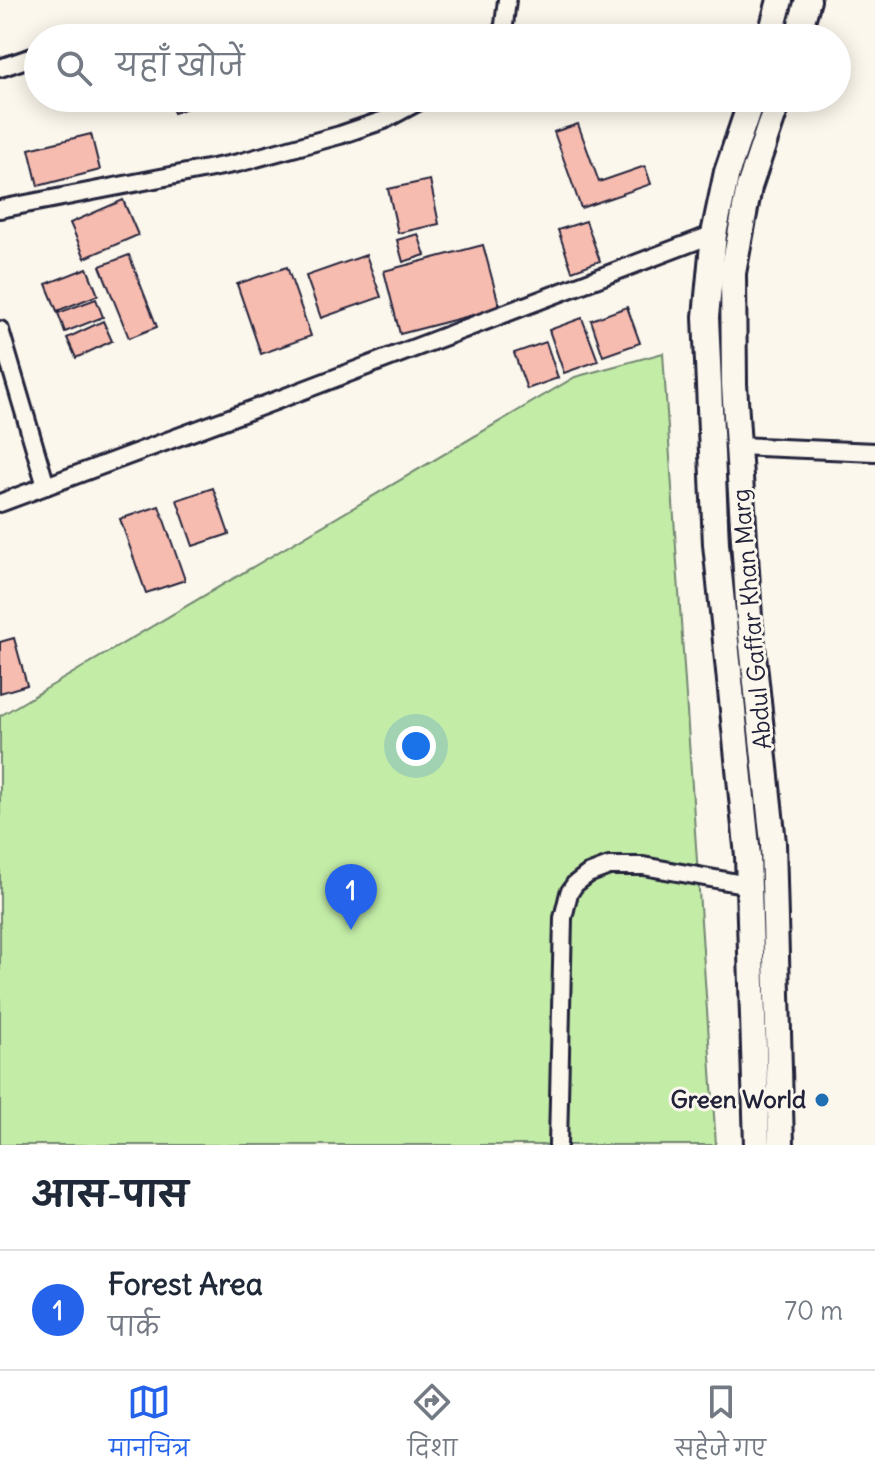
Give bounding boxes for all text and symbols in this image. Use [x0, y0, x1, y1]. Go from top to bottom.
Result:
search box [24, 24, 851, 112]
icon: search [52, 46, 96, 90]
text: यहाँ खोजें [116, 46, 244, 84]
street label: Abdul Gaffar Khan Marg [725, 488, 777, 751]
your location [396, 726, 436, 766]
pin: 1 [325, 864, 377, 930]
place label: Green World [670, 1084, 806, 1114]
marker: Green World [813, 1091, 831, 1109]
text: आस-पास [32, 1172, 188, 1215]
text: Forest Area [108, 1265, 263, 1303]
text: 1 [53, 1294, 63, 1327]
text: 70 m [784, 1294, 843, 1327]
text: पार्क [108, 1310, 159, 1343]
tab: मानचित्र [109, 1380, 190, 1473]
tab: दिशा [407, 1380, 457, 1473]
tab: सहेजे गए [675, 1380, 766, 1473]

